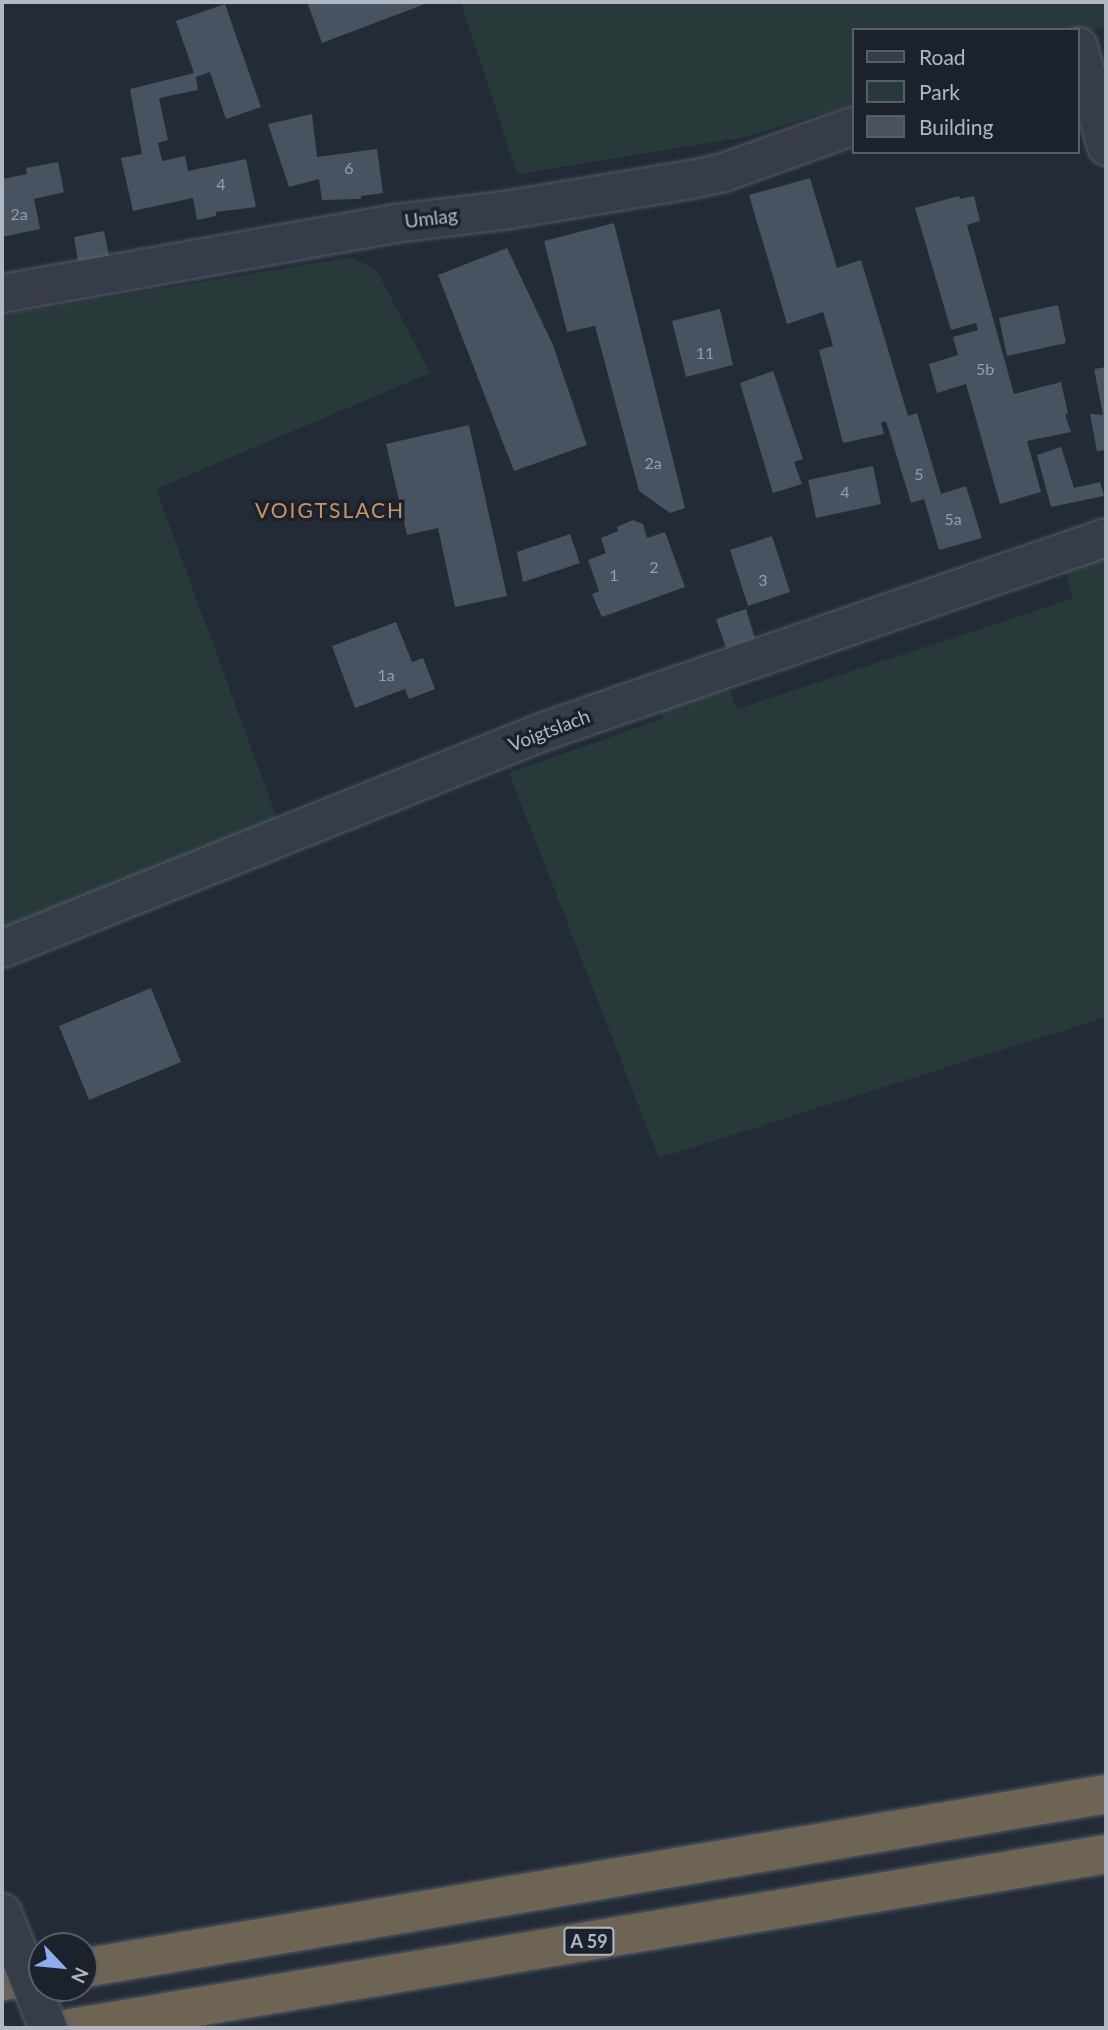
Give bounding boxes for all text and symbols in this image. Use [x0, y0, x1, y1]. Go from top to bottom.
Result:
legend [852, 28, 1080, 154]
text: Road [919, 44, 966, 69]
text: Park [919, 79, 960, 104]
text: Building [919, 114, 994, 139]
house number: 6 [344, 158, 354, 178]
house number: 4 [216, 174, 226, 194]
street label: Umlag [403, 203, 459, 233]
house number: 2a [10, 204, 28, 224]
house number: 11 [696, 343, 714, 363]
house number: 5b [976, 359, 994, 379]
house number: 2a [644, 453, 662, 473]
house number: 5 [914, 464, 924, 484]
house number: 4 [840, 482, 850, 502]
district label: VOIGTSLACH [256, 497, 404, 523]
house number: 5a [944, 509, 962, 529]
house number: 2 [649, 557, 659, 577]
house number: 1 [609, 565, 619, 585]
house number: 3 [758, 570, 768, 590]
house number: 1a [377, 665, 395, 685]
street label: Voigtslach [505, 704, 593, 756]
road number: A 59 [563, 1926, 615, 1955]
north arrow [28, 1932, 98, 2002]
text: N [67, 1964, 94, 1987]

